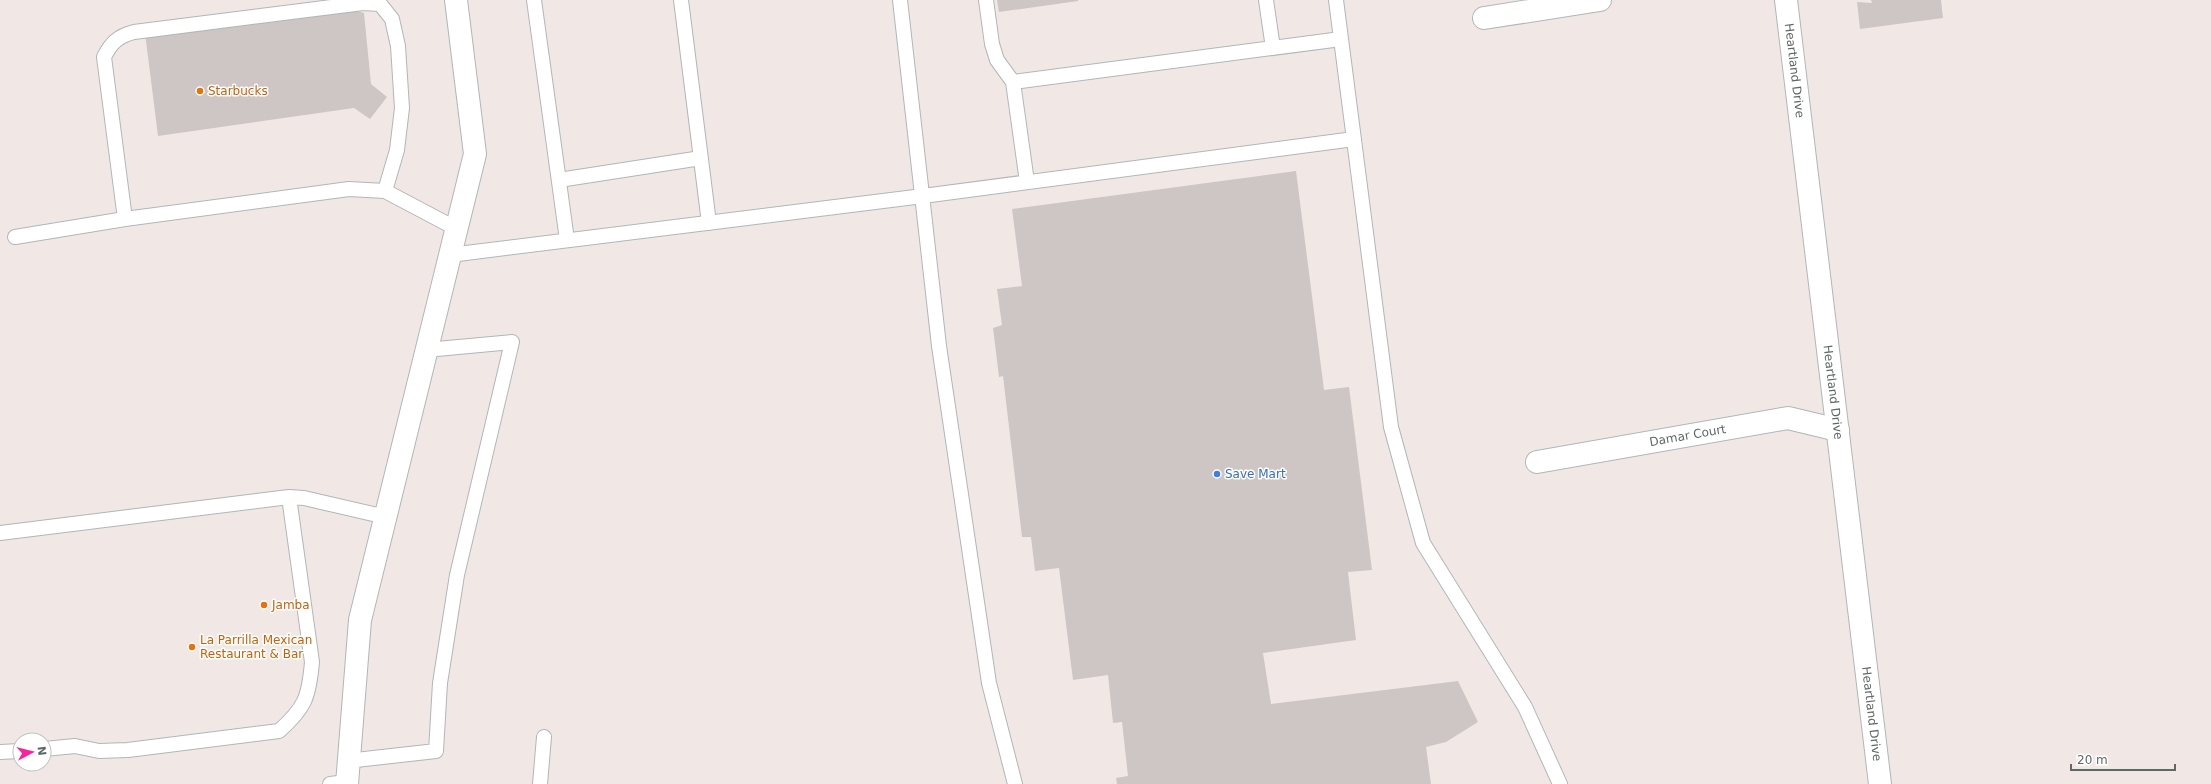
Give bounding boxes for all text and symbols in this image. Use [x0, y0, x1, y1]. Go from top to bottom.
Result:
street label: Heartland Drive [1782, 22, 1807, 119]
place label: Starbucks [208, 84, 268, 98]
marker: Starbucks [195, 86, 205, 96]
street label: Heartland Drive [1820, 344, 1846, 440]
street label: Damar Court [1648, 422, 1727, 449]
place label: Save Mart [1225, 467, 1286, 481]
marker: Save Mart [1212, 469, 1222, 479]
place label: Jamba [271, 598, 310, 612]
marker: Jamba [259, 600, 269, 610]
place label: La Parrilla Mexican Restaurant & Bar [200, 633, 312, 661]
marker: La Parrilla Mexican Restaurant & Bar [187, 642, 197, 652]
street label: Heartland Drive [1859, 666, 1884, 762]
north arrow [12, 732, 52, 772]
text: N [34, 745, 48, 756]
scale bar [2071, 746, 2175, 772]
text: 20 m [2077, 753, 2108, 767]

